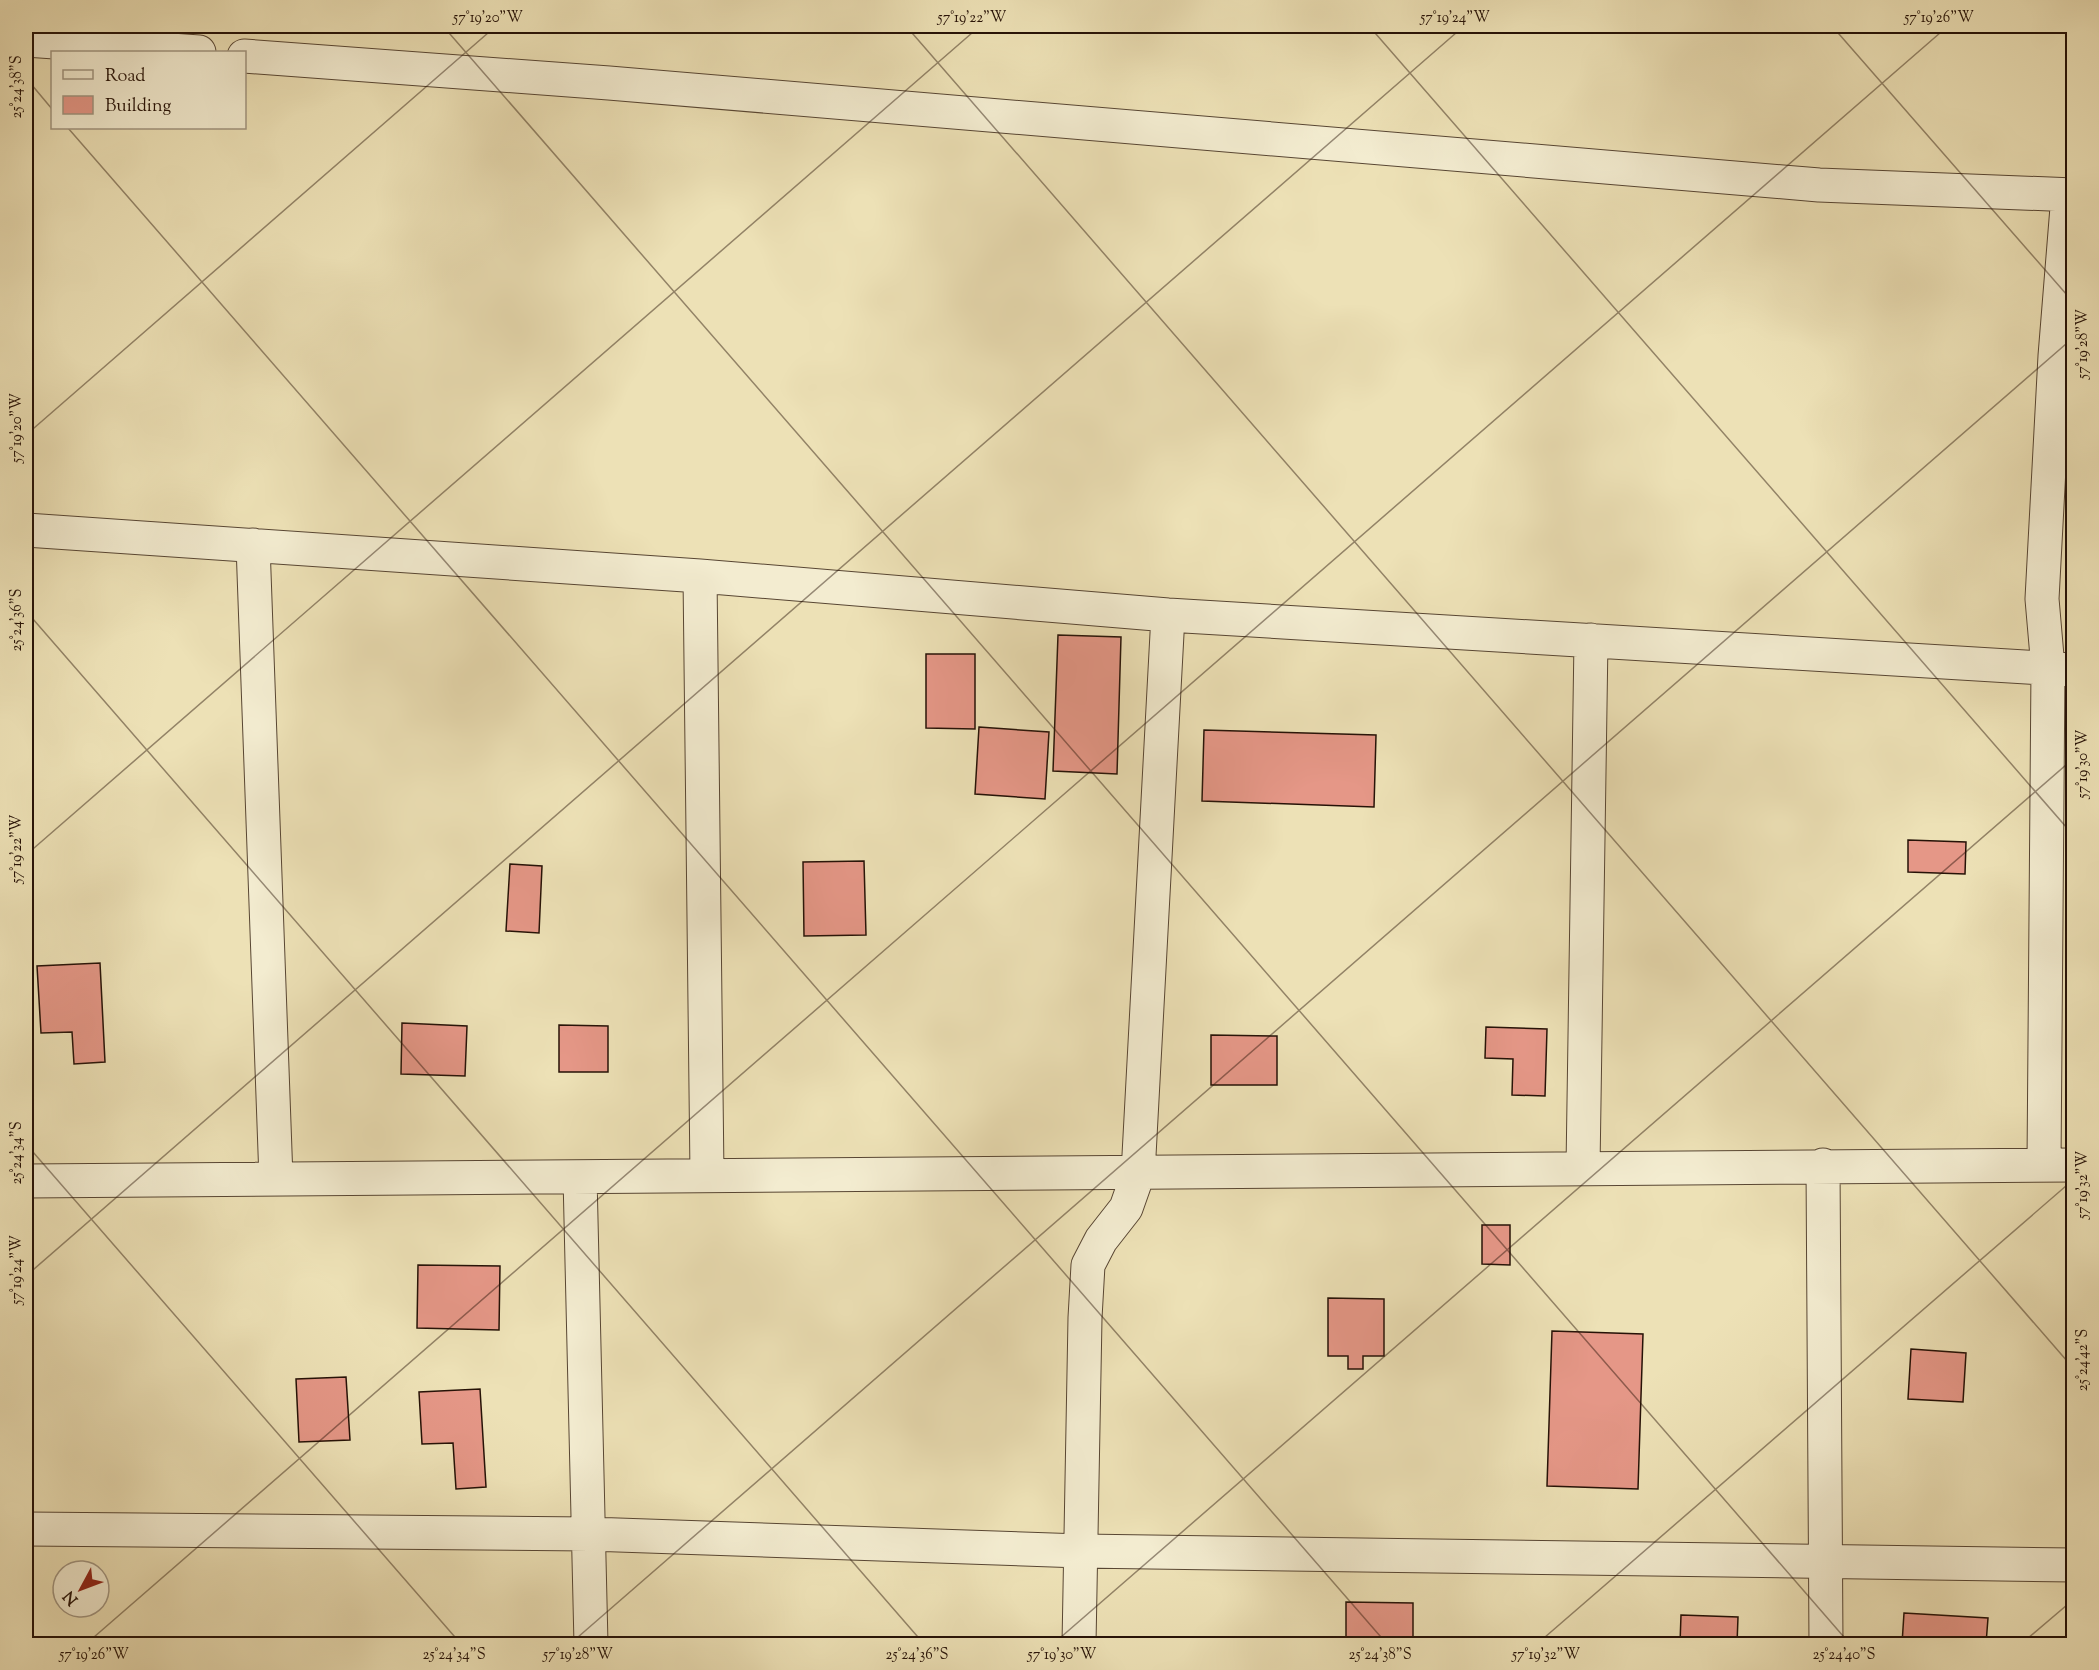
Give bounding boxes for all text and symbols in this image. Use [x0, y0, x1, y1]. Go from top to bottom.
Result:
text: 57°19'20"W [452, 8, 523, 29]
text: 57°19'22"W [937, 8, 1007, 29]
text: 57°19'24"W [1419, 8, 1490, 29]
text: 57°19'26"W [1903, 8, 1974, 29]
legend [51, 51, 246, 129]
text: 25°24'38"S [7, 55, 28, 119]
text: Road [105, 64, 145, 90]
text: Building [105, 94, 171, 120]
text: 57°19'28"W [2073, 309, 2094, 380]
text: 57°19'20"W [7, 393, 28, 464]
text: 25°24'36"S [7, 588, 28, 652]
text: 57°19'30"W [2073, 729, 2094, 799]
text: 57°19'22"W [7, 814, 28, 884]
text: 25°24'34"S [7, 1121, 28, 1185]
text: 57°19'32"W [2073, 1151, 2094, 1220]
text: 57°19'24"W [7, 1235, 28, 1306]
text: 25°24'42"S [2073, 1329, 2094, 1391]
north arrow [51, 1559, 111, 1619]
text: N [59, 1585, 84, 1610]
text: 57°19'26"W [58, 1645, 129, 1666]
text: 25°24'34"S [422, 1645, 486, 1666]
text: 57°19'28"W [542, 1645, 613, 1666]
text: 25°24'36"S [885, 1645, 949, 1666]
text: 57°19'30"W [1027, 1645, 1097, 1666]
text: 25°24'38"S [1348, 1645, 1412, 1666]
text: 57°19'32"W [1511, 1645, 1580, 1666]
text: 25°24'40"S [1812, 1645, 1876, 1666]

